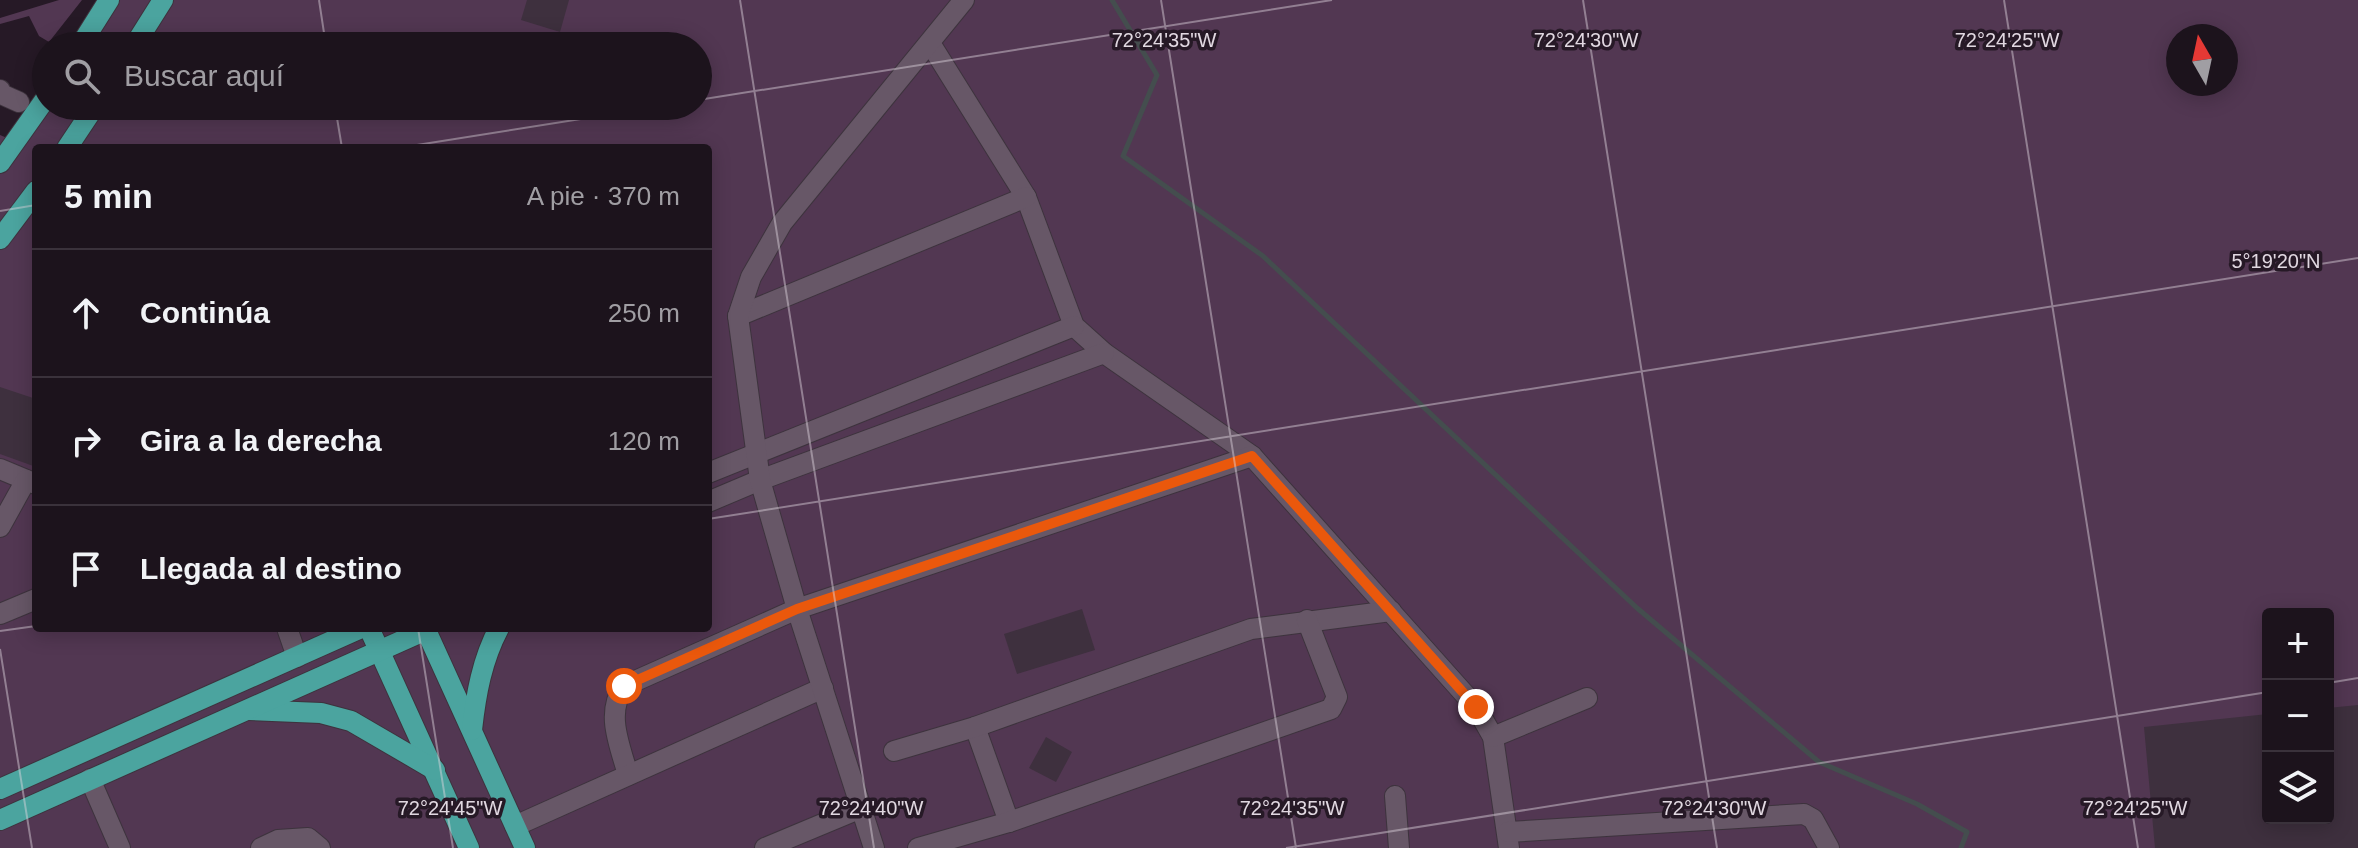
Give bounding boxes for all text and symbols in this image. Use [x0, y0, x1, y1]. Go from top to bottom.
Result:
north arrow [2166, 24, 2238, 96]
text: 72°24'35"W [1112, 29, 1216, 51]
text: 72°24'30"W [1534, 29, 1638, 51]
text: 72°24'25"W [1955, 29, 2059, 51]
search box [32, 32, 712, 120]
icon: search [60, 54, 104, 98]
text: Buscar aquí [124, 59, 284, 92]
text: 5 min [64, 177, 153, 215]
text: A pie · 370 m [527, 181, 680, 211]
text: 5°19'20"N [2232, 250, 2320, 272]
icon: ahead [64, 291, 108, 335]
text: Continúa [140, 296, 270, 329]
text: 250 m [608, 298, 680, 328]
icon: right [64, 419, 108, 463]
text: Gira a la derecha [140, 424, 382, 457]
text: 120 m [608, 426, 680, 456]
icon: arrive [64, 547, 108, 591]
text: Llegada al destino [140, 552, 402, 585]
map controls [2262, 608, 2334, 824]
button: + [2262, 608, 2334, 680]
route start [606, 668, 642, 704]
button: − [2262, 680, 2334, 752]
route end [1458, 689, 1494, 725]
button: layers [2262, 752, 2334, 824]
text: 72°24'45"W [398, 797, 502, 819]
text: 72°24'40"W [819, 797, 923, 819]
text: 72°24'35"W [1240, 797, 1344, 819]
text: 72°24'30"W [1662, 797, 1766, 819]
text: 72°24'25"W [2083, 797, 2187, 819]

